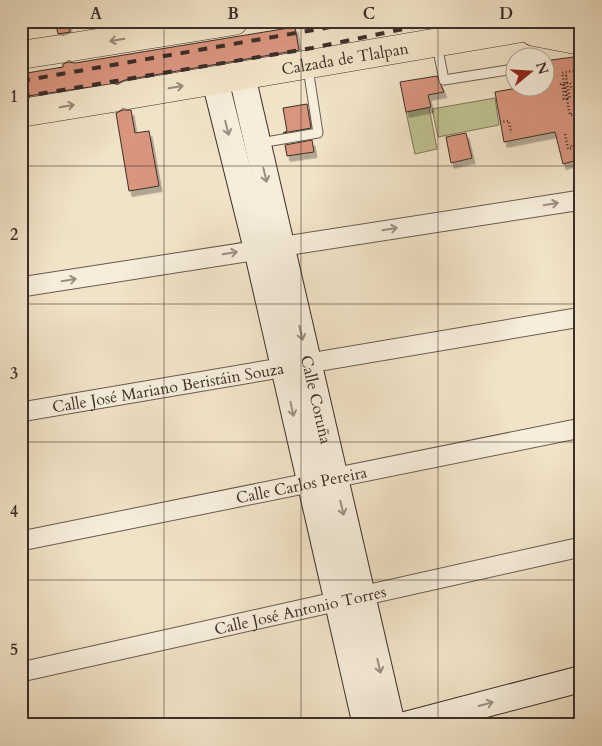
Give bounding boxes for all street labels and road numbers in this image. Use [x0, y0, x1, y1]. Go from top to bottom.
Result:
street label: Calzada de Tlalpan [280, 37, 410, 81]
street label: Calle Coruña [295, 353, 337, 446]
street label: Calle José Mariano Beristáin Souza [51, 358, 286, 419]
street label: Calle Carlos Pereira [234, 461, 369, 509]
street label: Calle José Antonio Torres [212, 581, 388, 641]

